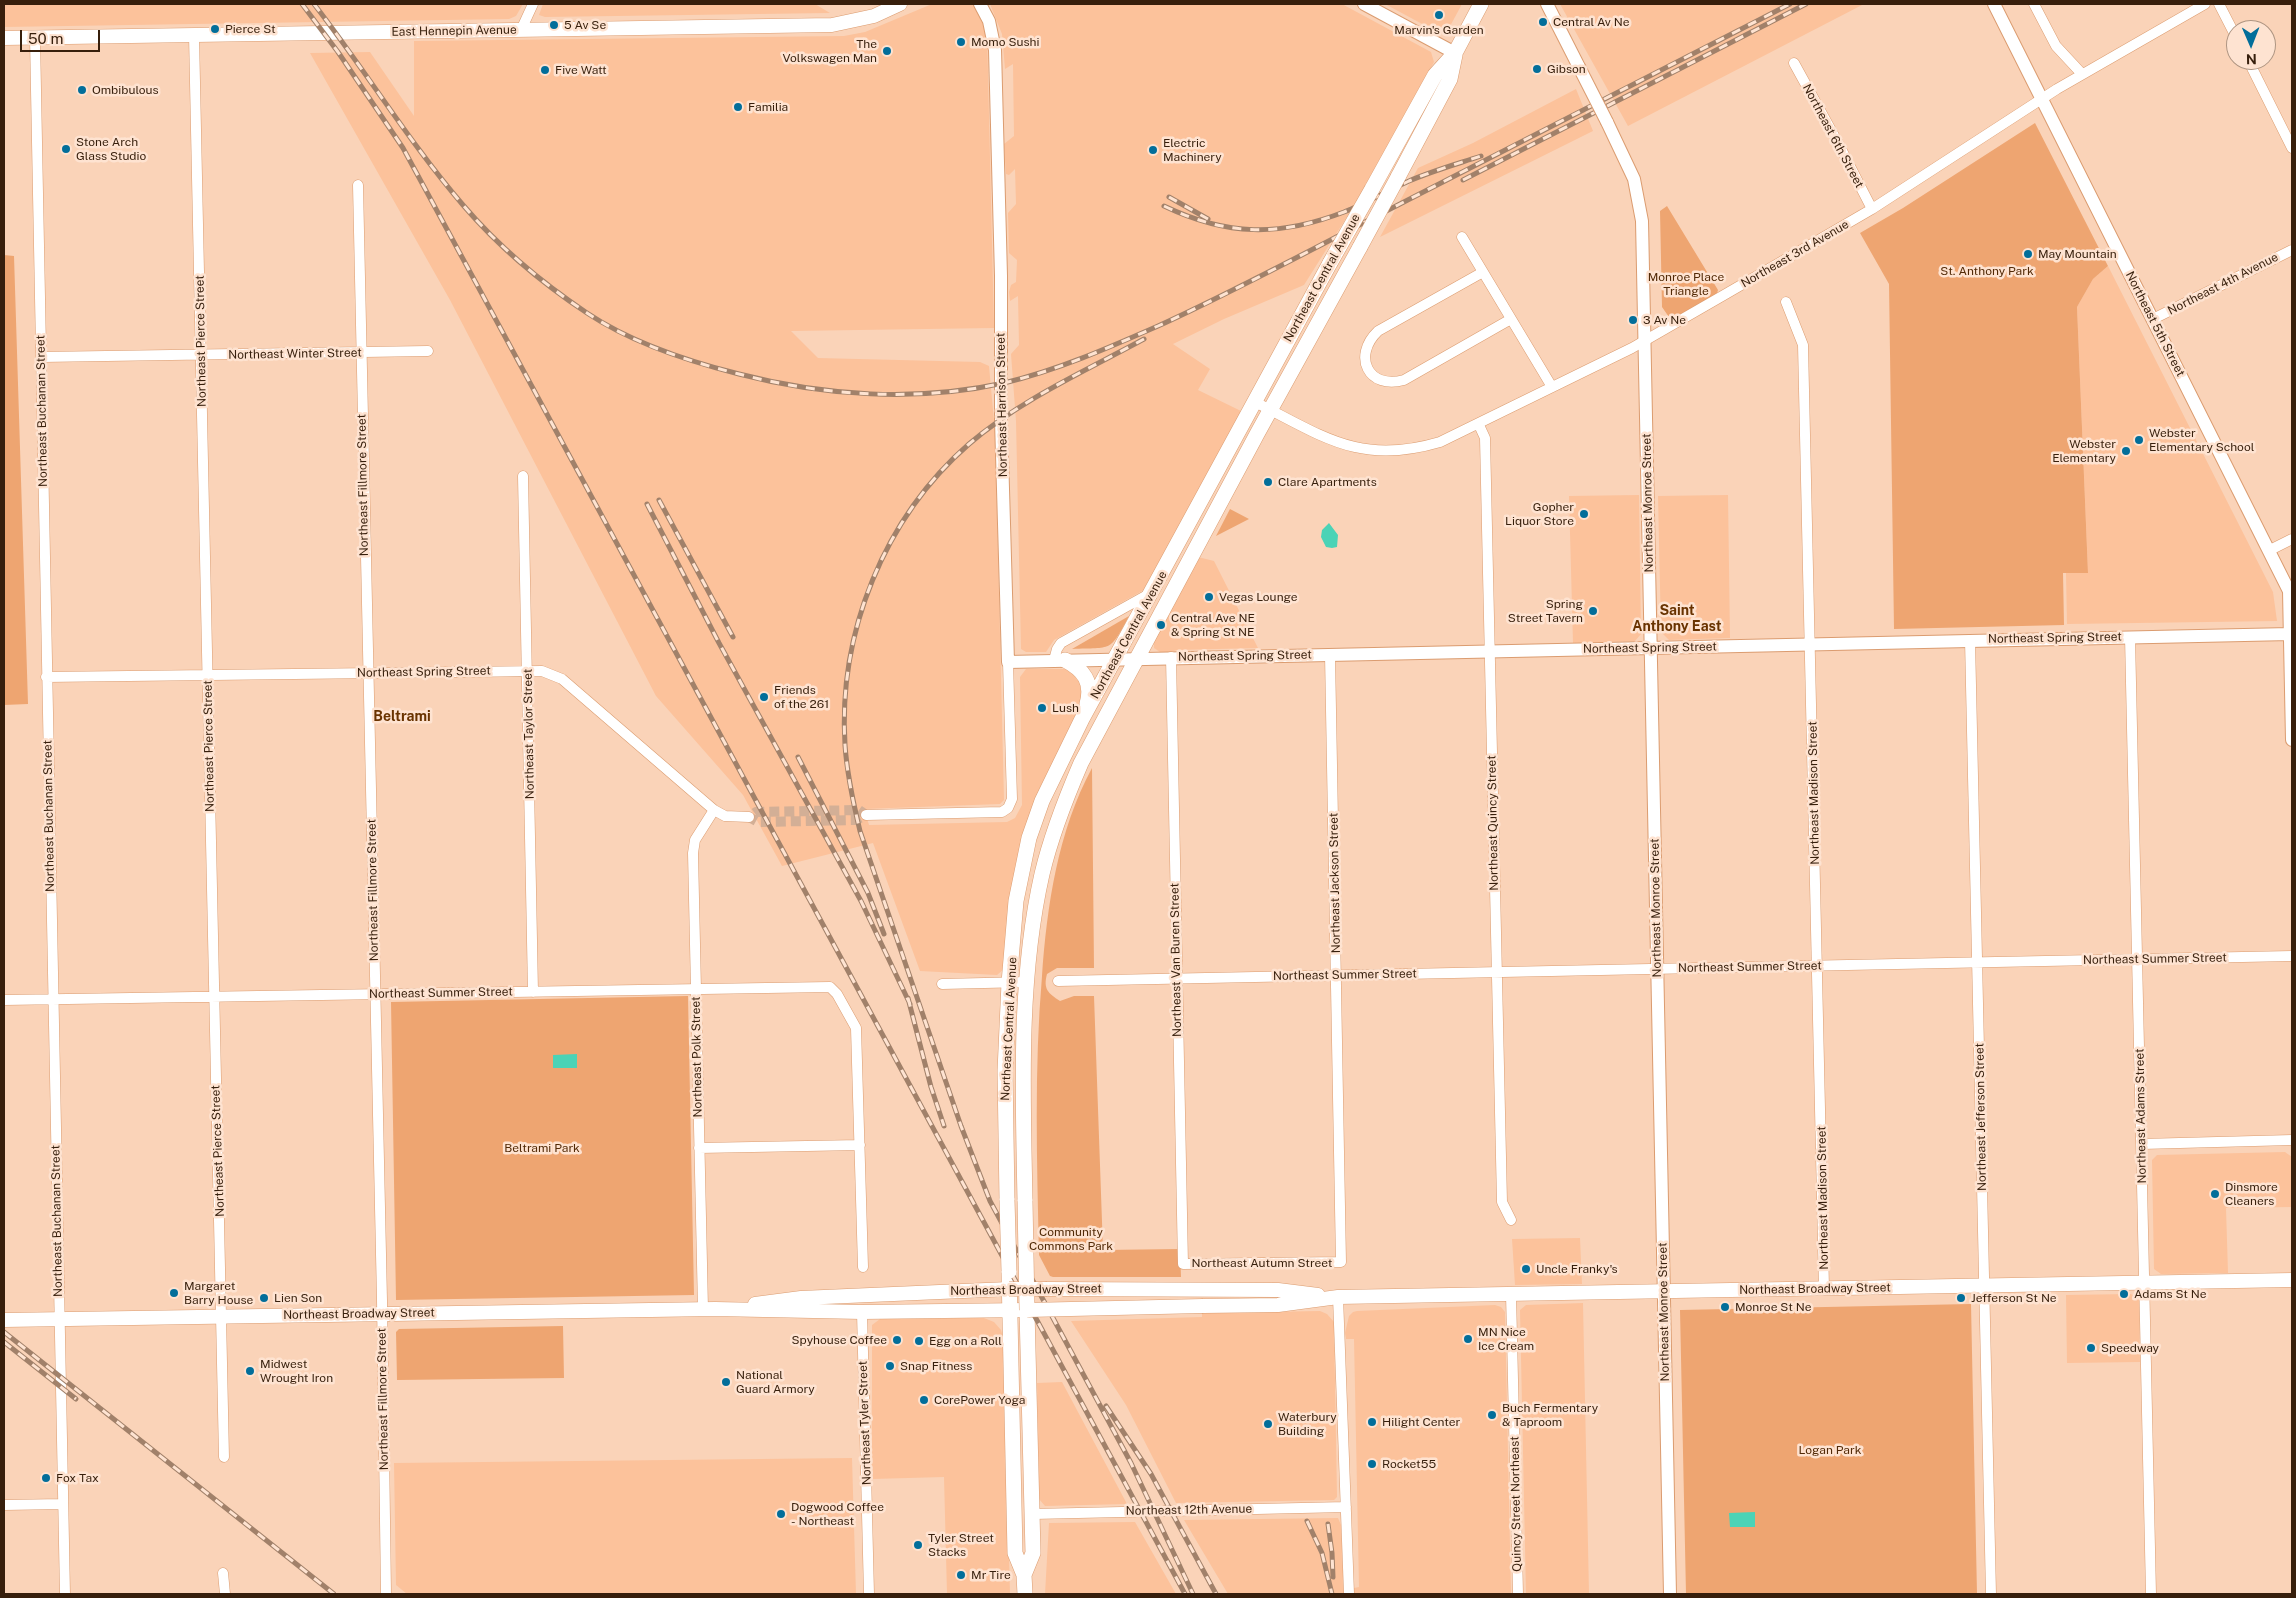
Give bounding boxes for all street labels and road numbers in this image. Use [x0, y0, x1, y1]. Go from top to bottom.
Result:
street label: East Hennepin Avenue [391, 23, 517, 39]
street label: Northeast 6th Street [1799, 82, 1867, 190]
street label: Northeast Central Avenue [1281, 212, 1363, 344]
street label: Northeast 3rd Avenue [1739, 217, 1851, 291]
street label: Northeast 4th Avenue [2165, 250, 2281, 318]
street label: Northeast 5th Street [2122, 269, 2188, 379]
street label: Northeast Pierce Street [193, 275, 209, 407]
street label: Northeast Harrison Street [994, 333, 1010, 477]
street label: Northeast Buchanan Street [33, 335, 51, 487]
street label: Northeast Winter Street [228, 346, 362, 362]
street label: Northeast Fillmore Street [355, 414, 371, 556]
street label: Northeast Monroe Street [1640, 433, 1656, 573]
street label: Northeast Central Avenue [1088, 569, 1170, 701]
street label: Northeast Spring Street [1988, 630, 2122, 646]
street label: Northeast Spring Street [1583, 640, 1717, 656]
street label: Northeast Spring Street [1178, 648, 1312, 664]
street label: Northeast Spring Street [357, 664, 491, 680]
street label: Northeast Taylor Street [521, 669, 537, 799]
street label: Northeast Pierce Street [201, 680, 217, 812]
street label: Northeast Madison Street [1806, 721, 1822, 865]
street label: Northeast Buchanan Street [40, 740, 58, 892]
street label: Northeast Quincy Street [1485, 755, 1501, 891]
street label: Northeast Jackson Street [1327, 813, 1343, 953]
street label: Northeast Fillmore Street [365, 819, 381, 961]
street label: Northeast Monroe Street [1648, 838, 1664, 978]
street label: Northeast Van Buren Street [1167, 883, 1185, 1037]
street label: Northeast Summer Street [2083, 951, 2227, 967]
street label: Northeast Central Avenue [998, 957, 1020, 1101]
street label: Northeast Summer Street [1678, 959, 1822, 975]
street label: Northeast Summer Street [1273, 967, 1417, 983]
street label: Northeast Summer Street [369, 985, 513, 1001]
street label: Northeast Polk Street [689, 996, 705, 1118]
street label: Northeast Jefferson Street [1973, 1043, 1989, 1191]
street label: Northeast Adams Street [2133, 1048, 2149, 1184]
street label: Northeast Pierce Street [209, 1085, 227, 1217]
street label: Northeast Madison Street [1815, 1126, 1831, 1270]
street label: Northeast Buchanan Street [48, 1145, 66, 1297]
street label: Northeast Monroe Street [1656, 1242, 1672, 1382]
street label: Northeast Autumn Street [1192, 1256, 1332, 1270]
street label: Northeast Broadway Street [1739, 1280, 1891, 1298]
street label: Northeast Broadway Street [950, 1281, 1102, 1299]
street label: Northeast Broadway Street [283, 1305, 435, 1323]
street label: Northeast Fillmore Street [375, 1328, 391, 1470]
street label: Northeast Tyler Street [856, 1361, 874, 1485]
street label: Quincy Street Northeast [1508, 1436, 1524, 1572]
street label: Northeast 12th Avenue [1126, 1502, 1252, 1518]

